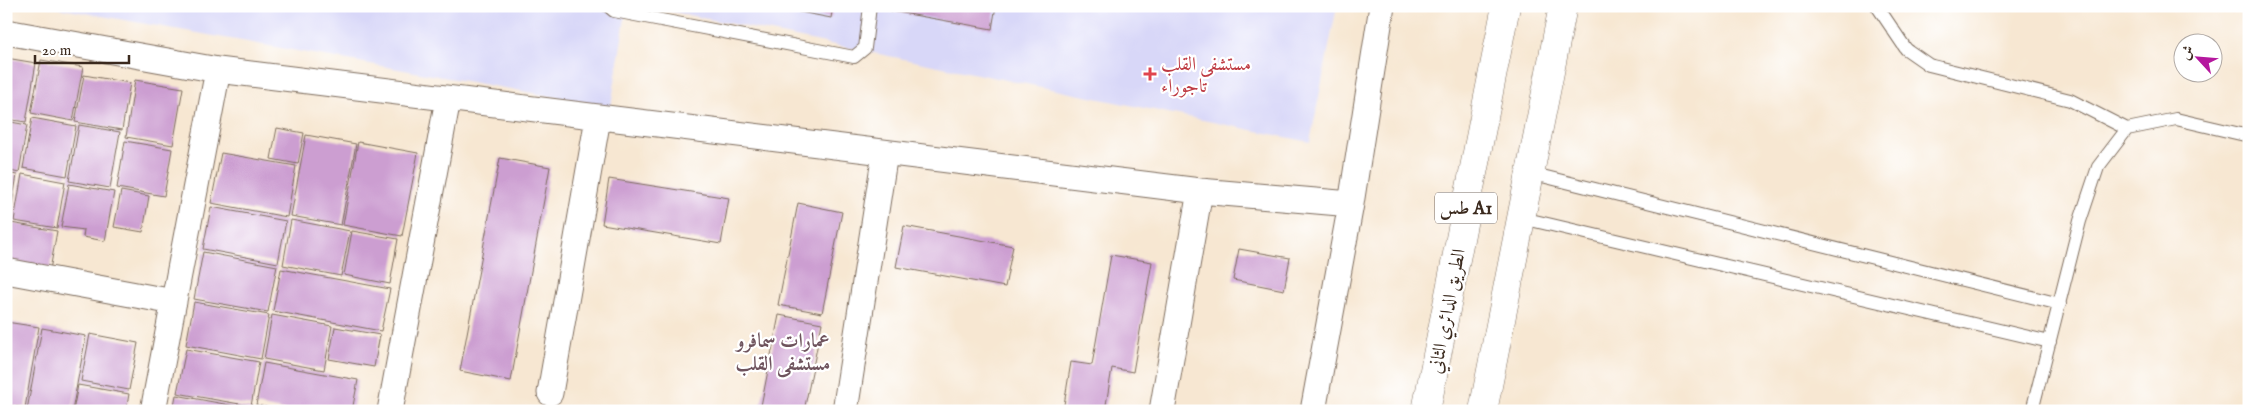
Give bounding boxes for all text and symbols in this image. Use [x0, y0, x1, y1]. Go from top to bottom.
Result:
scale bar [35, 32, 129, 64]
north arrow [2172, 32, 2222, 82]
text: 20 m [42, 41, 72, 60]
text: ش [2176, 42, 2198, 63]
place label: مستشفى القلب تاجوراء [1161, 53, 1251, 99]
marker: مستشفى القلب تاجوراء [1143, 67, 1157, 81]
road number: طس A1 [1435, 192, 1497, 224]
street label: الطريق الدائري الثاني [1424, 247, 1474, 376]
district label: عمارات سمافرو مستشفى القلب [734, 329, 830, 378]

